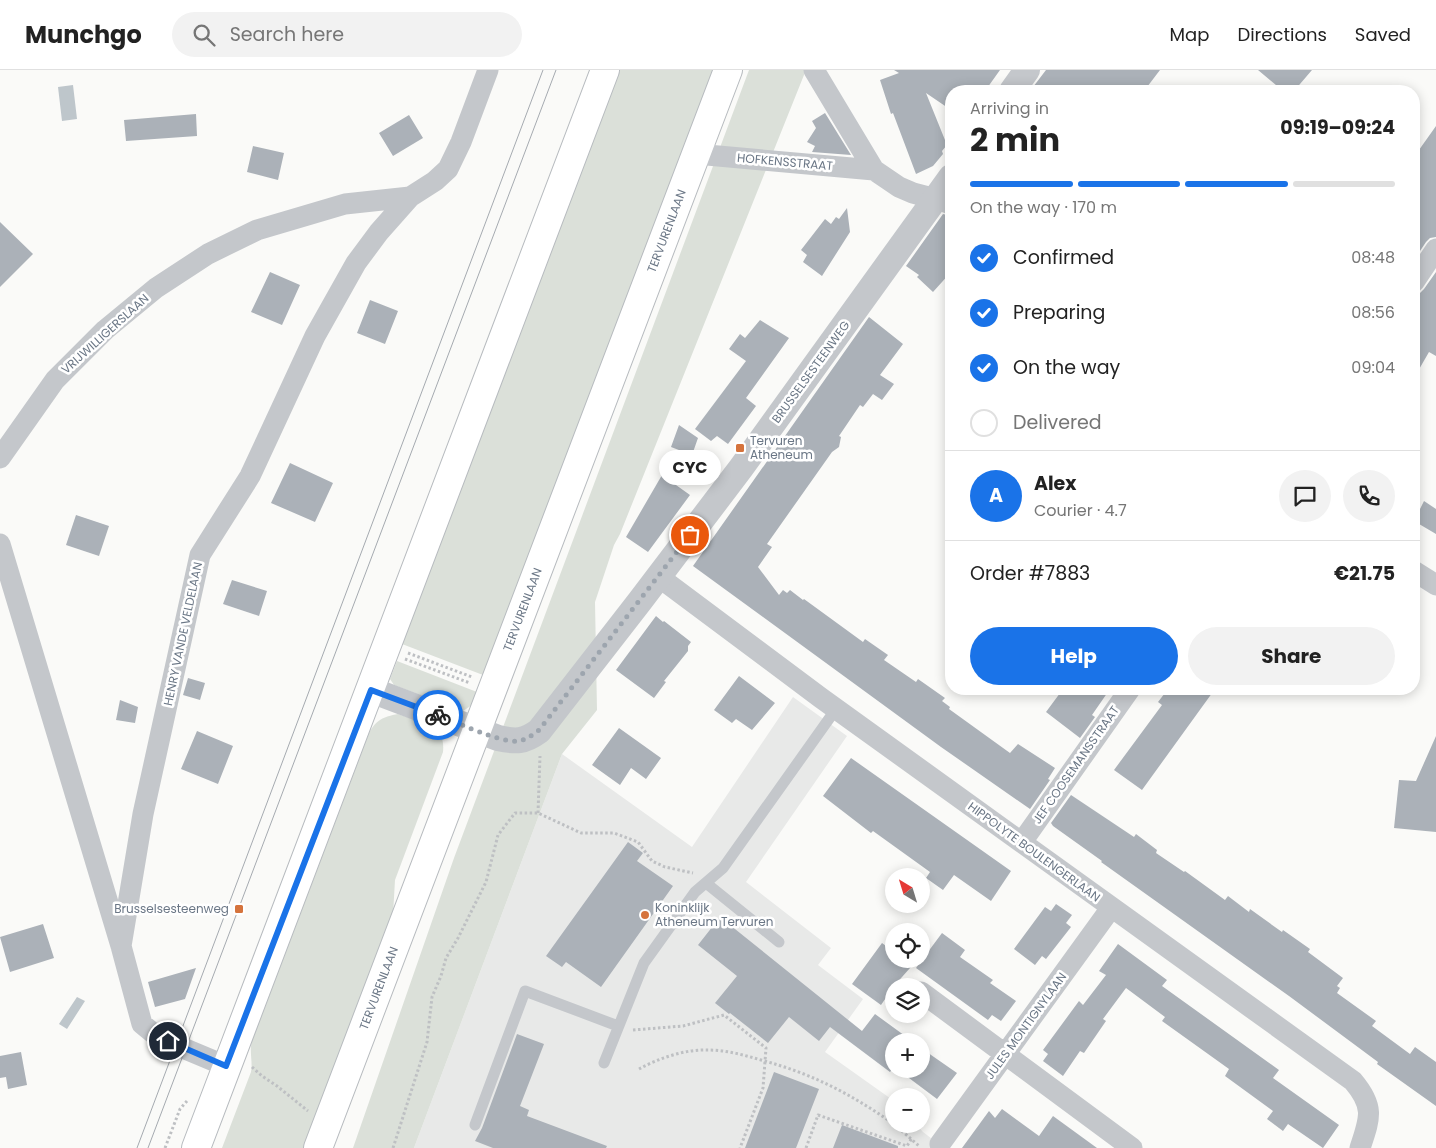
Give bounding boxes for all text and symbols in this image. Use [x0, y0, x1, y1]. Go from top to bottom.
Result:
search box [172, 12, 522, 57]
text: Munchgo [25, 18, 142, 51]
icon: search [190, 21, 218, 49]
text: Search here [230, 21, 344, 48]
text: Map [1170, 22, 1209, 47]
text: Directions [1237, 22, 1327, 47]
text: Saved [1355, 22, 1411, 47]
text: Arriving in [970, 97, 1049, 120]
text: 09:19–09:24 [1280, 114, 1395, 141]
text: 2 min [970, 117, 1060, 162]
street label: HOFKENSSTRAAT [736, 149, 834, 174]
street label: TERVURENLAAN [643, 187, 690, 275]
text: On the way · 170 m [970, 196, 1117, 219]
icon: check [970, 244, 998, 272]
text: Confirmed [1013, 244, 1114, 271]
text: 08:48 [1351, 246, 1395, 269]
street label: VRIJWILLIGERSLAAN [57, 290, 152, 378]
icon: check [970, 299, 998, 327]
text: Preparing [1013, 299, 1105, 326]
text: 08:56 [1351, 301, 1395, 324]
street label: BRUSSELSESTEENWEG [768, 317, 854, 426]
icon: check [970, 354, 998, 382]
text: On the way [1013, 354, 1120, 381]
text: 09:04 [1351, 356, 1395, 379]
text: Delivered [1013, 409, 1102, 436]
place label: Tervuren Atheneum [750, 432, 813, 463]
marker: Tervuren Atheneum [734, 442, 746, 454]
callout: CYC [659, 450, 721, 485]
text: CYC [672, 456, 708, 479]
text: Alex [1034, 470, 1076, 497]
button: chat [1279, 470, 1331, 522]
button: phone [1343, 470, 1395, 522]
text: A [989, 482, 1003, 509]
text: Courier · 4.7 [1034, 499, 1127, 522]
pin [669, 514, 711, 556]
icon: bag [676, 521, 704, 549]
street label: HENRY VANDE VELDELAAN [159, 560, 206, 707]
text: Order #7883 [970, 560, 1090, 587]
text: €21.75 [1334, 560, 1395, 587]
street label: TERVURENLAAN [499, 565, 546, 654]
button: Help [970, 627, 1178, 685]
button: Share [1188, 627, 1395, 685]
courier [413, 690, 463, 740]
icon: bike [424, 701, 452, 729]
street label: JEF COOSEMANSSTRAAT [1028, 702, 1123, 827]
street label: HIPPOLYTE BOULENGERLAAN [965, 798, 1104, 905]
north arrow [885, 868, 930, 912]
map controls [885, 868, 930, 1133]
place label: Koninklijk Atheneum Tervuren [655, 899, 773, 930]
place label: Brusselsesteenweg [114, 900, 229, 917]
marker: Brusselsesteenweg [233, 903, 245, 915]
marker: Koninklijk Atheneum Tervuren [639, 909, 651, 921]
button: locate [885, 923, 930, 968]
street label: TERVURENLAAN [355, 944, 402, 1032]
street label: JULES MONTIGNYLAAN [981, 969, 1070, 1083]
button: layers [885, 978, 930, 1023]
pin [147, 1020, 189, 1062]
icon: home [154, 1027, 182, 1055]
button: + [885, 1033, 930, 1078]
button: − [885, 1088, 930, 1133]

